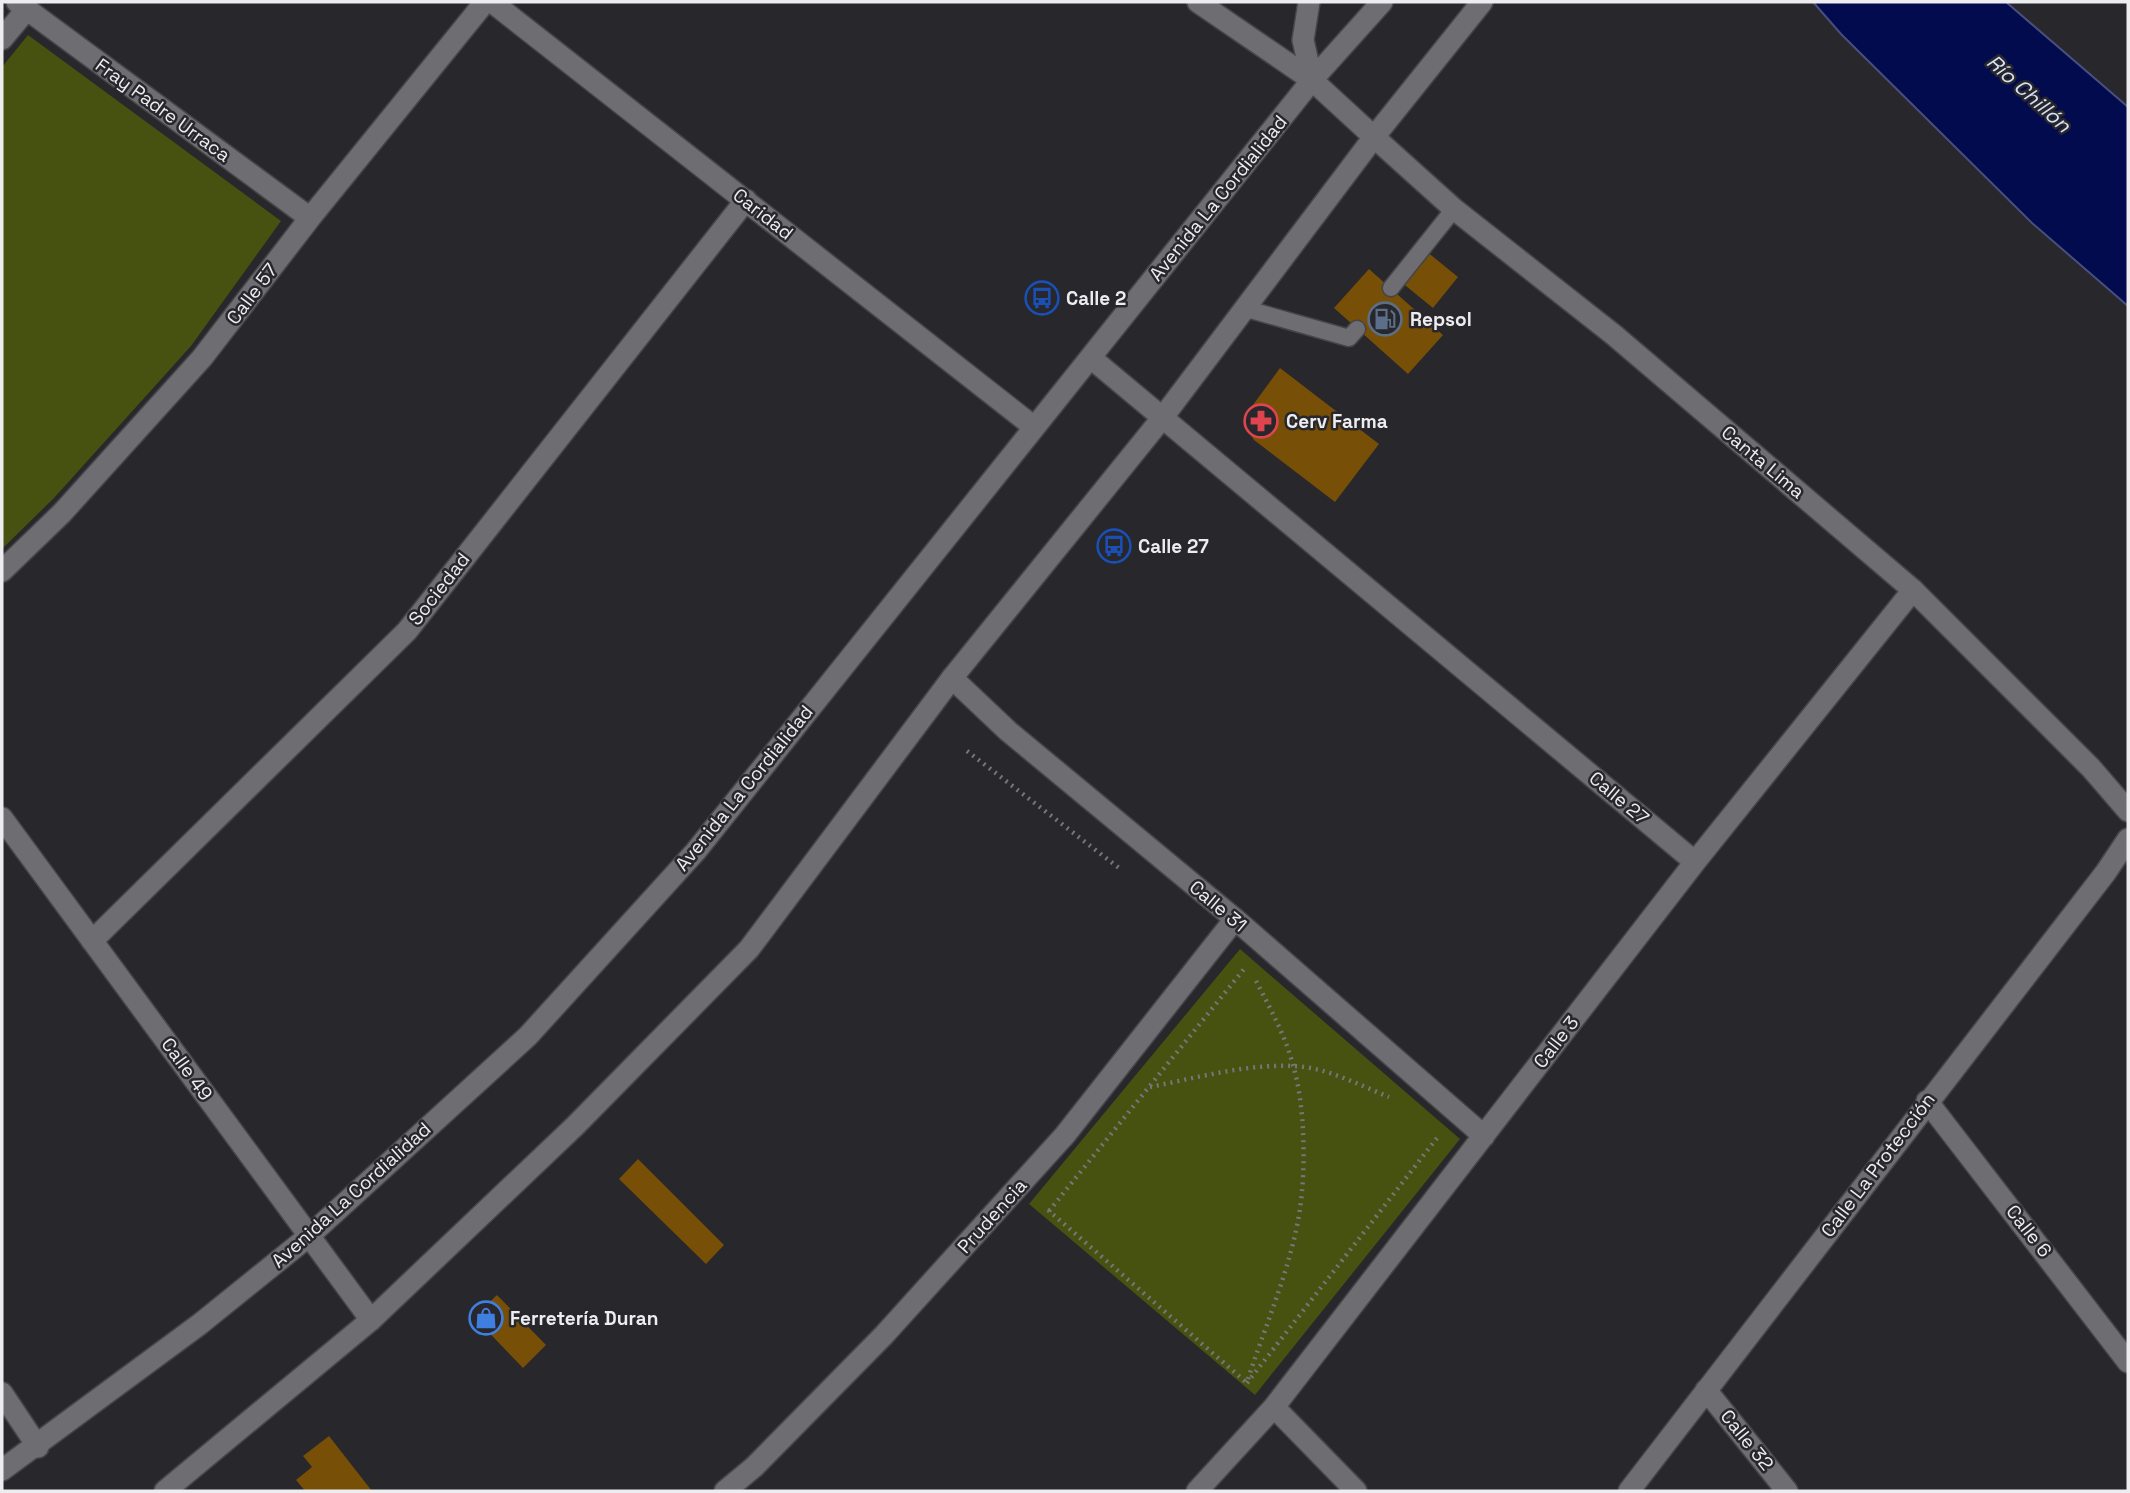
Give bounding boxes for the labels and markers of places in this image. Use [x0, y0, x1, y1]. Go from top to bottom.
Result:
bus stop icon: Calle 2 [1023, 279, 1061, 317]
place label: Calle 2 [1066, 286, 1126, 311]
fuel station icon: Repsol [1366, 300, 1404, 338]
place label: Repsol [1410, 307, 1472, 332]
pharmacy icon: Cerv Farma [1242, 402, 1280, 440]
place label: Cerv Farma [1286, 409, 1388, 434]
bus stop icon: Calle 27 [1095, 527, 1133, 565]
place label: Calle 27 [1138, 534, 1209, 559]
shop icon: Ferretería Duran [467, 1299, 505, 1337]
place label: Ferretería Duran [510, 1306, 658, 1331]

